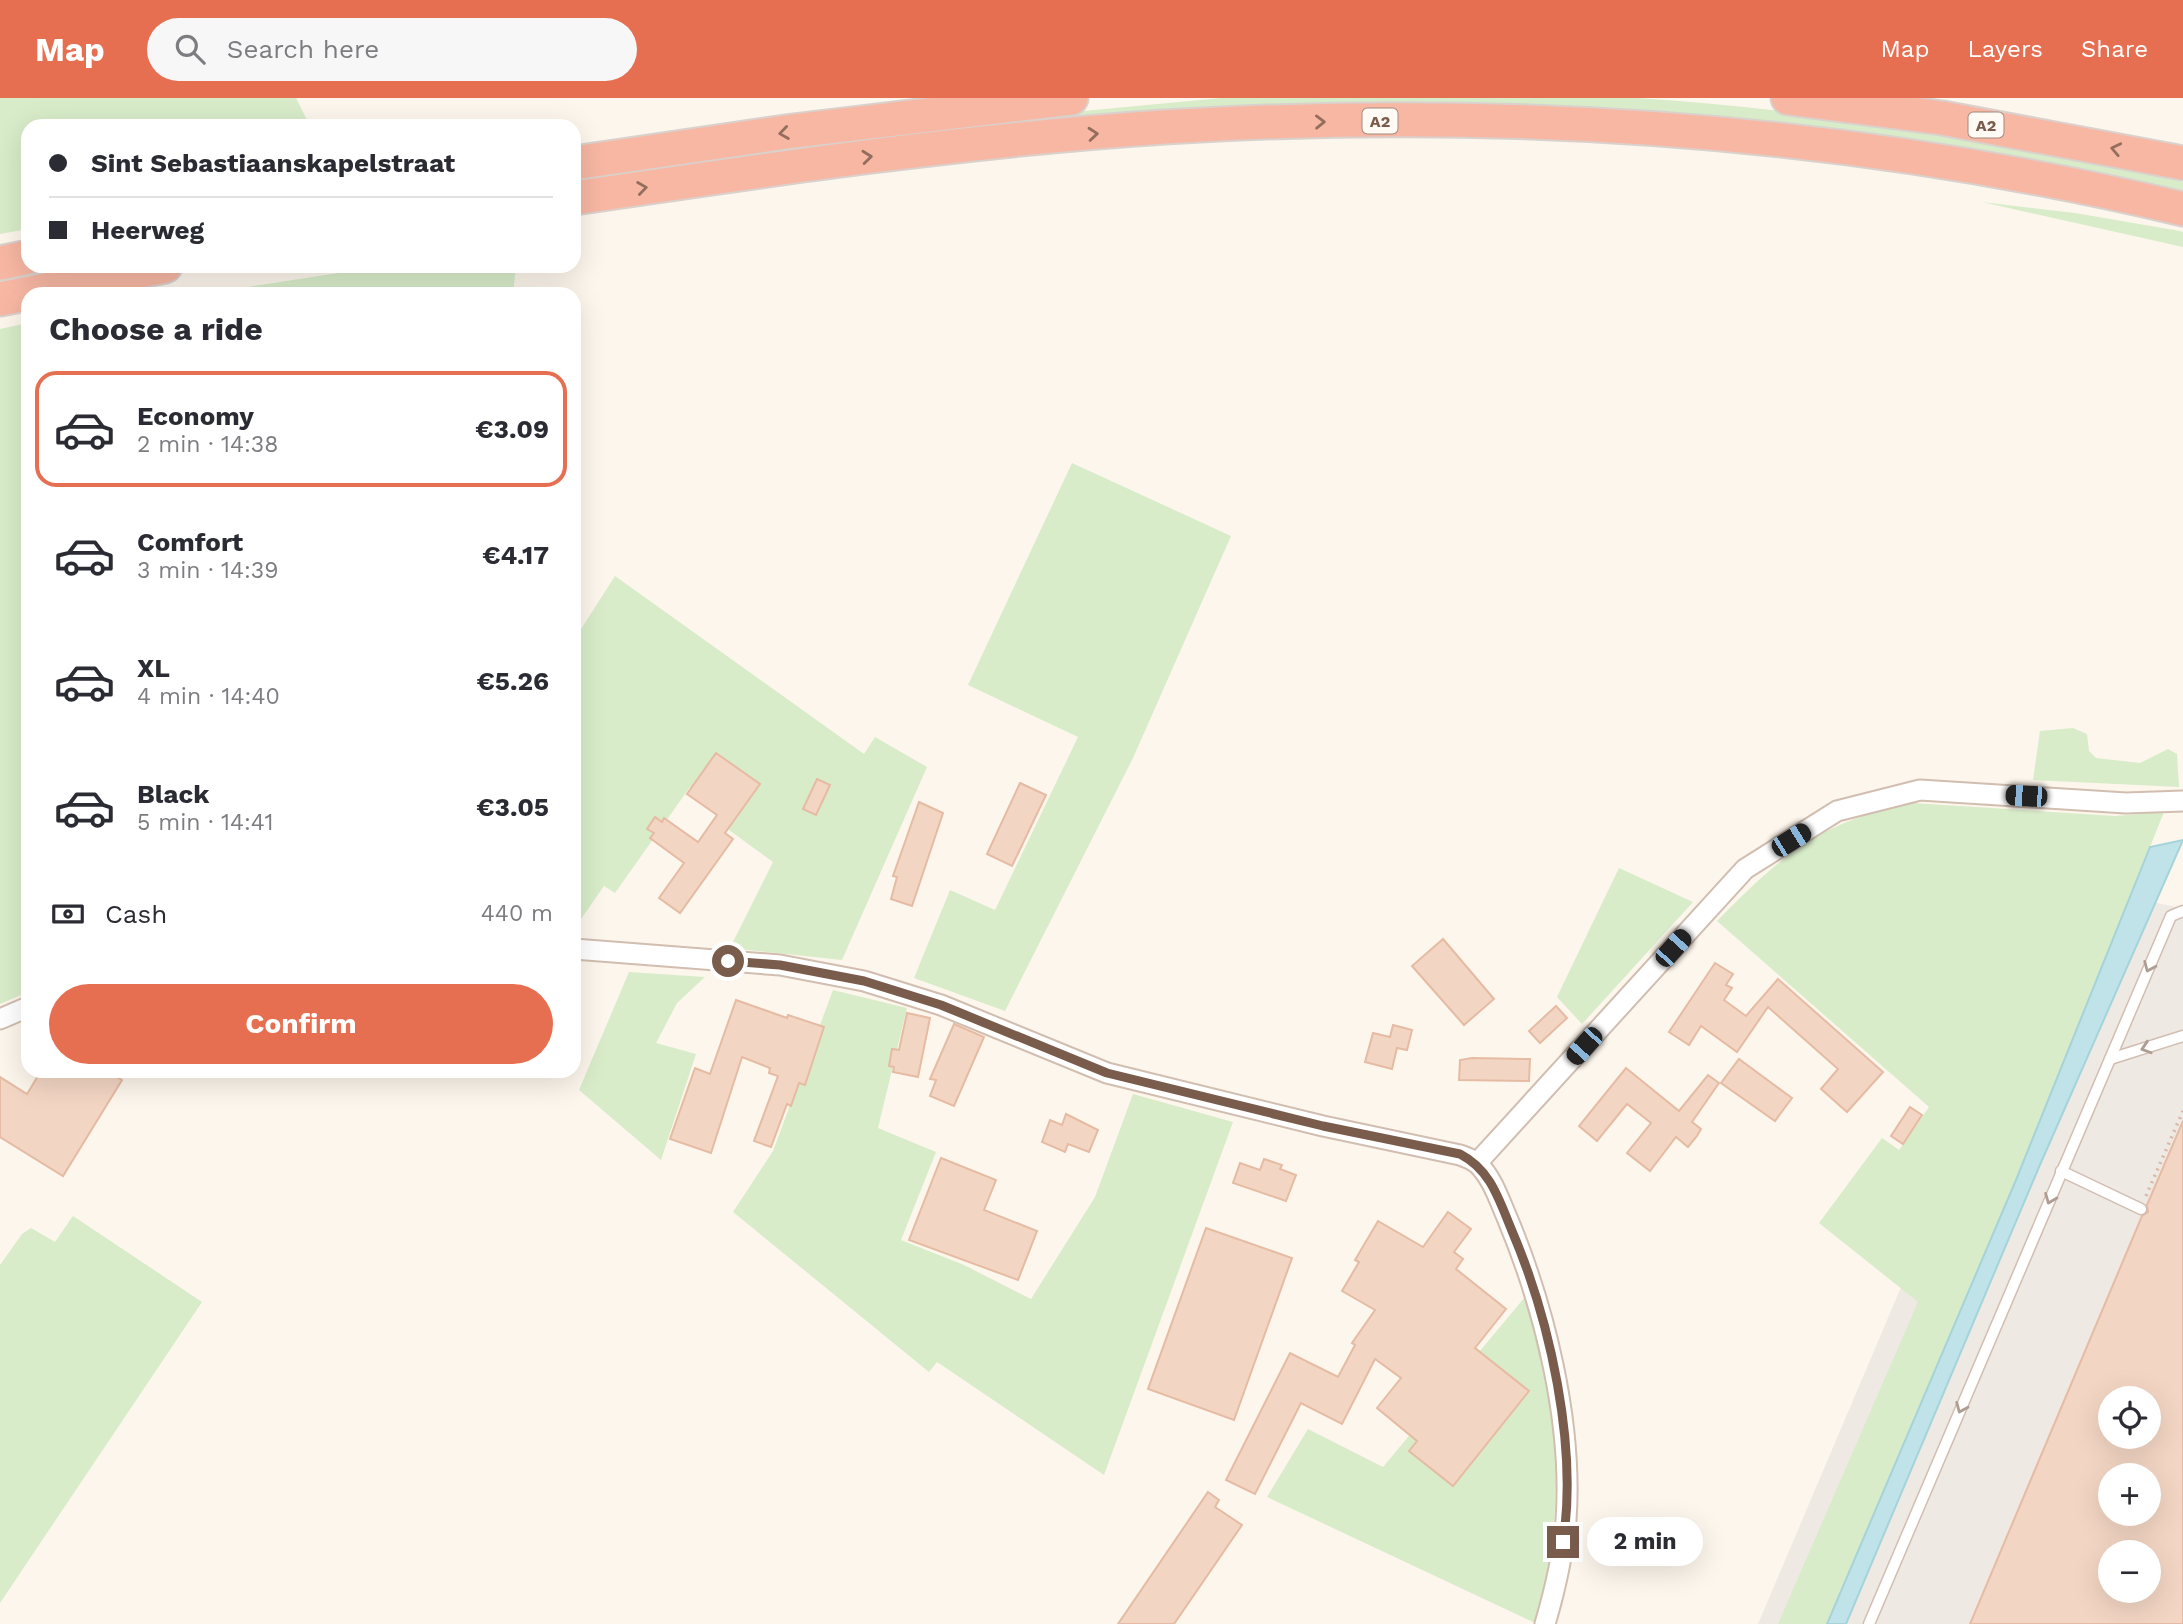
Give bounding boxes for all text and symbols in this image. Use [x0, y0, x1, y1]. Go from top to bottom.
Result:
search box [147, 18, 637, 81]
text: Map [35, 30, 105, 69]
icon: search [171, 30, 209, 68]
text: Search here [227, 34, 379, 64]
text: Map [1881, 35, 1929, 63]
text: Layers [1967, 35, 2043, 63]
text: Share [2081, 35, 2148, 63]
road number: A2 [1362, 108, 1398, 134]
road number: A2 [1968, 113, 2004, 138]
one-way arrow [1316, 114, 1326, 130]
one-way arrow [778, 125, 790, 140]
one-way arrow [1088, 127, 1099, 142]
one-way arrow [2110, 143, 2122, 158]
text: Sint Sebastiaanskapelstraat [91, 148, 455, 178]
one-way arrow [862, 150, 873, 165]
one-way arrow [636, 181, 647, 196]
text: Heerweg [91, 215, 204, 245]
text: Choose a ride [49, 310, 263, 348]
icon: car [53, 398, 116, 461]
text: Economy [137, 401, 254, 431]
text: €3.09 [475, 414, 549, 444]
text: 2 min · 14:38 [137, 431, 278, 458]
icon: car [53, 524, 116, 587]
text: Comfort [137, 527, 243, 557]
text: €4.17 [482, 540, 549, 570]
text: 3 min · 14:39 [137, 557, 278, 584]
icon: car [53, 650, 116, 713]
text: XL [137, 653, 170, 683]
text: €5.26 [477, 666, 549, 696]
text: 4 min · 14:40 [137, 683, 280, 710]
icon: car [53, 776, 116, 839]
text: Black [137, 779, 209, 809]
car [2005, 784, 2048, 808]
text: €3.05 [476, 792, 549, 822]
text: 5 min · 14:41 [137, 809, 273, 836]
car [1768, 820, 1815, 860]
icon: cash [49, 895, 87, 933]
text: Cash [105, 899, 167, 929]
text: 440 m [481, 900, 553, 927]
car [1652, 925, 1695, 971]
route start [712, 945, 744, 977]
one-way arrow [2144, 960, 2158, 972]
button: Confirm [49, 984, 553, 1064]
car [1563, 1023, 1606, 1069]
one-way arrow [2141, 1039, 2153, 1054]
one-way arrow [2045, 1192, 2059, 1204]
map controls [2098, 1386, 2161, 1603]
button: locate [2098, 1386, 2161, 1449]
one-way arrow [1956, 1401, 1970, 1413]
button: + [2098, 1463, 2161, 1526]
callout: 2 min [1588, 1518, 1703, 1566]
route end [1547, 1526, 1579, 1558]
text: 2 min [1614, 1528, 1676, 1555]
button: − [2098, 1540, 2161, 1603]

